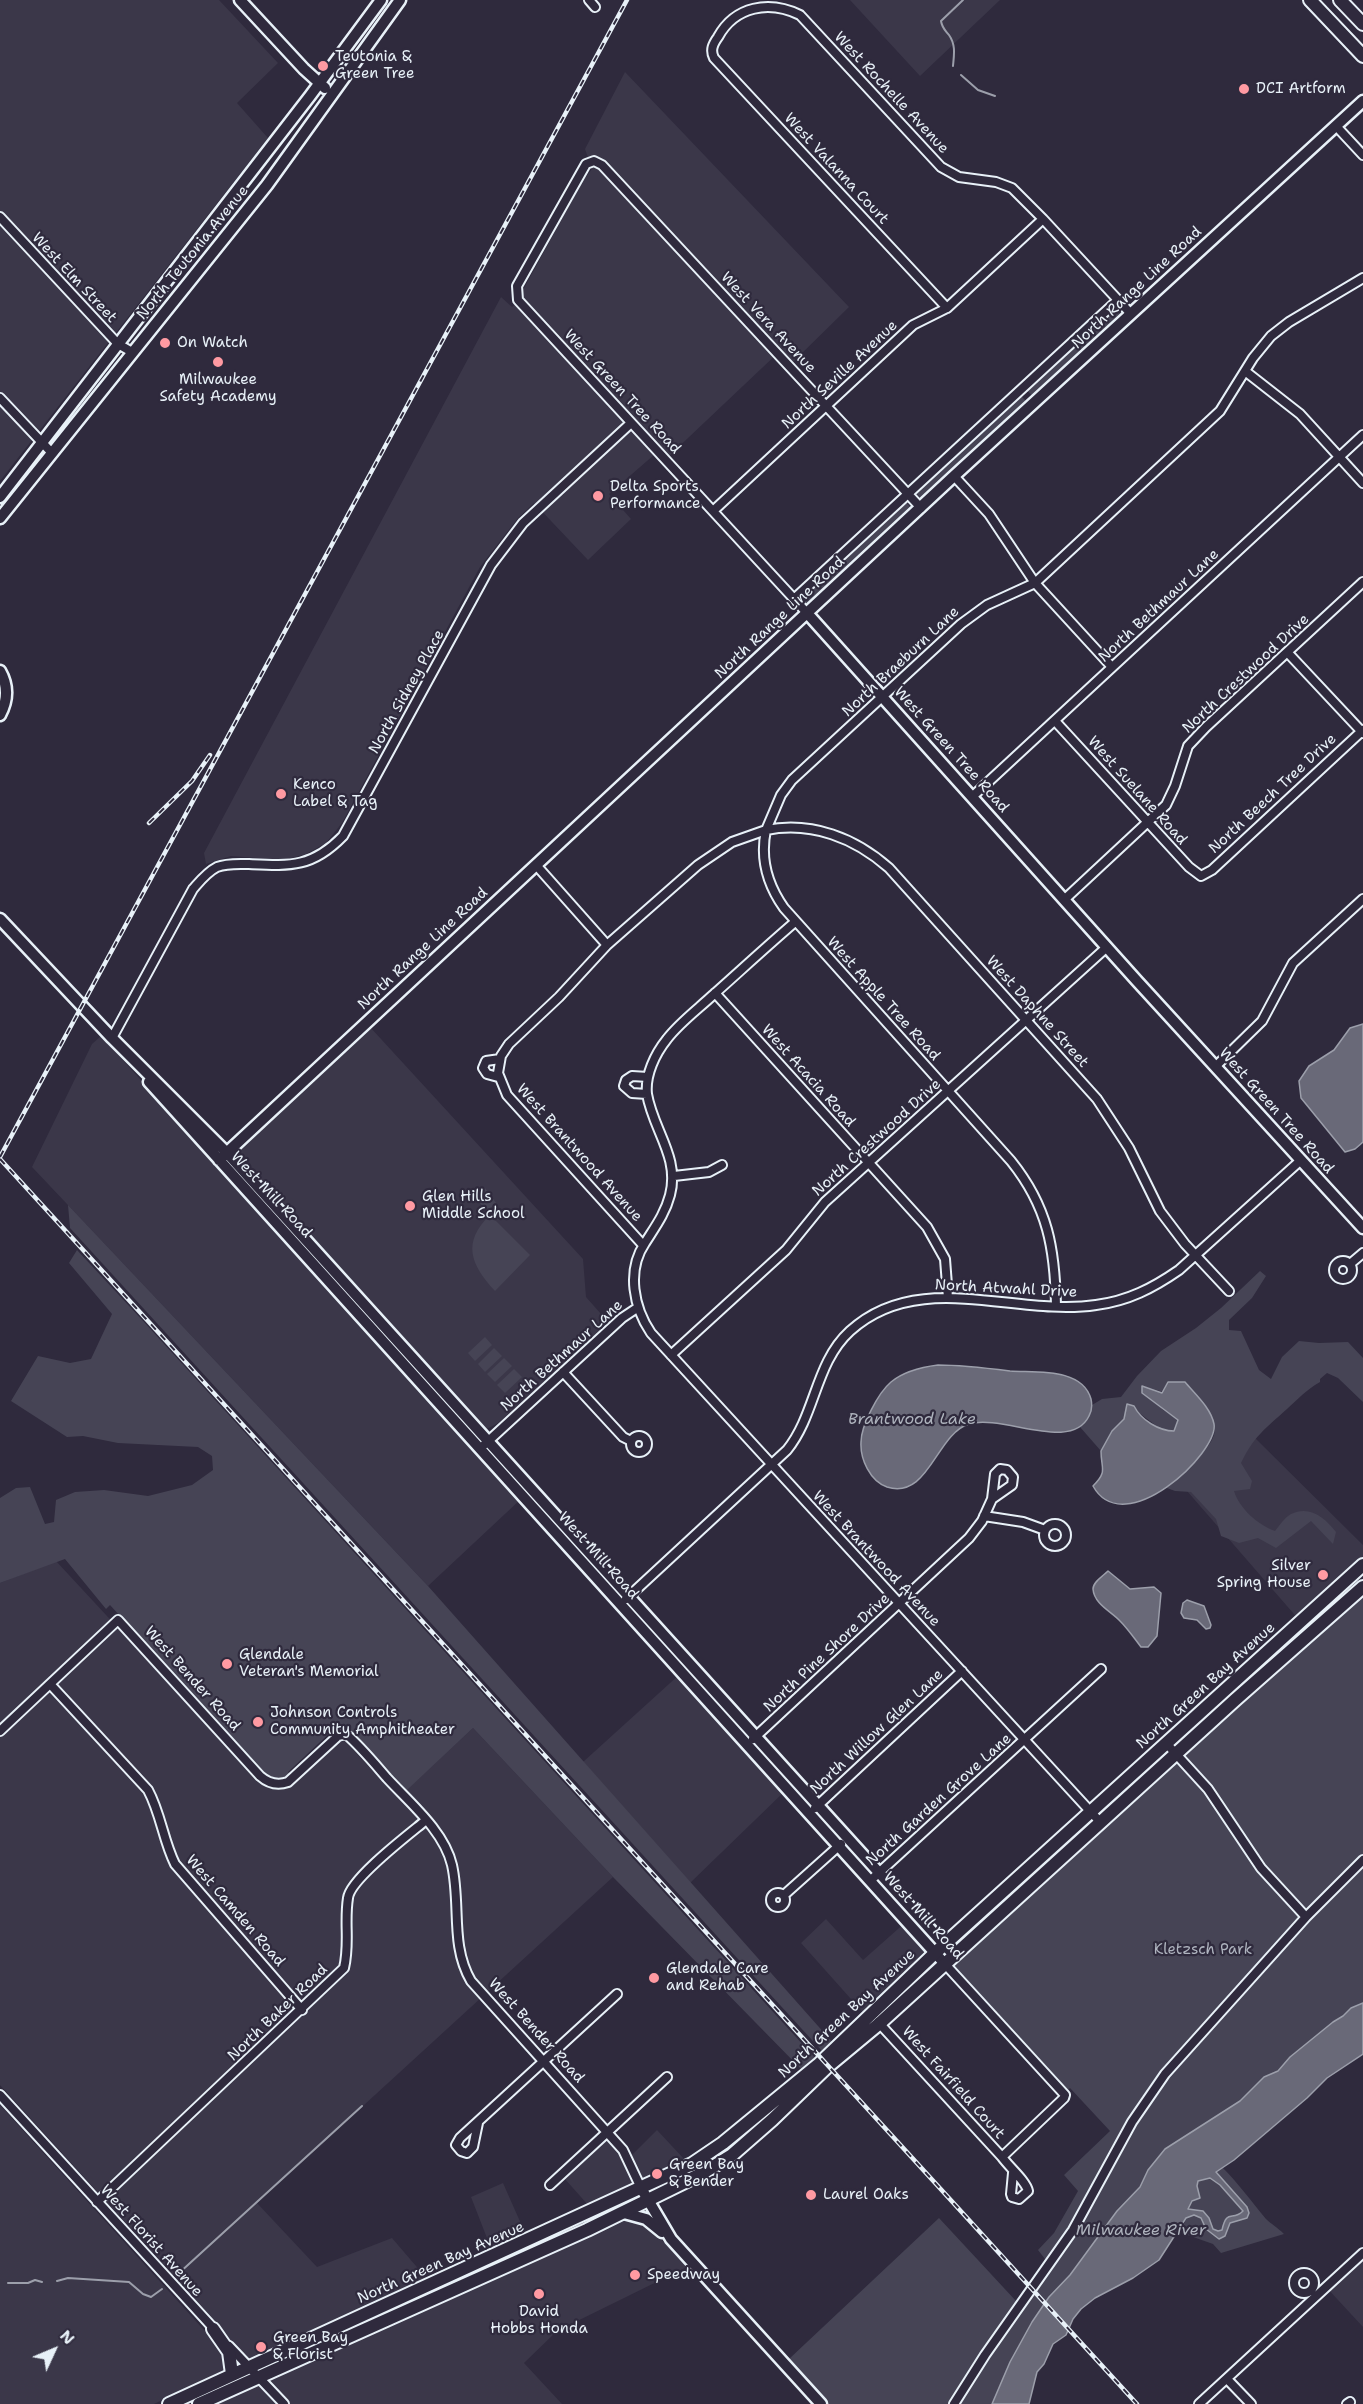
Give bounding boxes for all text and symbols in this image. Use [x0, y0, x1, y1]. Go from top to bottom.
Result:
street label: West Rochelle Avenue [830, 28, 952, 158]
place label: Teutonia & Green Tree [335, 48, 415, 83]
marker: Teutonia & Green Tree [316, 59, 330, 73]
place label: DCI Artform [1256, 80, 1346, 98]
marker: DCI Artform [1237, 82, 1251, 96]
street label: West Valanna Court [780, 110, 892, 228]
street label: North Teutonia Avenue [133, 182, 253, 324]
street label: North Range Line Road [1068, 223, 1206, 353]
street label: West Elm Street [28, 229, 120, 327]
street label: West Vera Avenue [717, 269, 819, 377]
street label: North Seville Avenue [778, 317, 902, 433]
street label: West Green Tree Road [560, 326, 684, 458]
place label: On Watch [177, 334, 248, 352]
marker: On Watch [158, 336, 172, 350]
marker: Milwaukee Safety Academy [211, 355, 225, 369]
place label: Milwaukee Safety Academy [159, 371, 277, 406]
place label: Delta Sports Performance [610, 478, 701, 513]
marker: Delta Sports Performance [591, 489, 605, 503]
street label: North Bethmaur Lane [1095, 546, 1223, 666]
street label: North Range Line Road [711, 553, 849, 683]
street label: North Braeburn Lane [839, 603, 963, 721]
street label: North Crestwood Drive [1179, 610, 1313, 738]
street label: North Sidney Place [365, 627, 449, 757]
street label: West Green Tree Road [890, 683, 1012, 817]
street label: North Beech Tree Drive [1206, 730, 1340, 858]
street label: West Suelane Road [1083, 733, 1191, 849]
place label: Kenco Label & Tag [293, 776, 377, 811]
marker: Kenco Label & Tag [274, 787, 288, 801]
street label: North Range Line Road [354, 884, 492, 1014]
street label: West Apple Tree Road [823, 933, 943, 1065]
street label: West Daphne Street [982, 952, 1092, 1072]
street label: West Acacia Road [757, 1021, 859, 1131]
street label: West Green Tree Road [1215, 1044, 1337, 1178]
street label: North Crestwood Drive [809, 1075, 945, 1201]
street label: West Brantwood Avenue [512, 1080, 646, 1226]
street label: West Mill Road [226, 1148, 316, 1242]
place label: Glen Hills Middle School [422, 1188, 524, 1223]
marker: Glen Hills Middle School [403, 1199, 417, 1213]
street label: North Atwahl Drive [934, 1276, 1078, 1302]
street label: North Bethmaur Lane [497, 1296, 627, 1416]
water label: Brantwood Lake [848, 1410, 976, 1430]
street label: West Brantwood Avenue [808, 1487, 944, 1631]
street label: West Mill Road [554, 1509, 642, 1603]
place label: Silver Spring House [1217, 1557, 1311, 1592]
marker: Silver Spring House [1316, 1568, 1330, 1582]
street label: North Pine Shore Drive [760, 1590, 894, 1716]
street label: North Green Bay Avenue [1133, 1619, 1279, 1753]
street label: West Bender Road [140, 1623, 244, 1735]
place label: Glendale Veteran's Memorial [239, 1646, 379, 1681]
marker: Glendale Veteran's Memorial [220, 1657, 234, 1671]
street label: North Willow Glen Lane [807, 1666, 947, 1798]
place label: Johnson Controls Community Amphitheater [270, 1704, 455, 1739]
marker: Johnson Controls Community Amphitheater [251, 1715, 265, 1729]
street label: North Garden Grove Lane [863, 1730, 1015, 1870]
street label: West Camden Road [182, 1852, 288, 1970]
street label: West Mill Road [879, 1869, 967, 1963]
park label: Kletzsch Park [1154, 1941, 1252, 1959]
street label: North Green Bay Avenue [775, 1946, 919, 2082]
place label: Glendale Care and Rehab [666, 1960, 769, 1995]
street label: North Baker Road [224, 1961, 332, 2065]
marker: Glendale Care and Rehab [647, 1971, 661, 1985]
street label: West Bender Road [484, 1975, 588, 2087]
street label: West Fairfield Court [898, 2023, 1008, 2143]
place label: Green Bay & Bender [669, 2156, 744, 2191]
marker: Green Bay & Bender [650, 2167, 664, 2181]
street label: West Florist Avenue [96, 2181, 206, 2301]
place label: Laurel Oaks [823, 2186, 909, 2204]
marker: Laurel Oaks [804, 2188, 818, 2202]
street label: North Green Bay Avenue [355, 2218, 527, 2308]
water label: Milwaukee River [1076, 2221, 1206, 2241]
place label: Speedway [647, 2266, 720, 2284]
marker: Speedway [628, 2268, 642, 2282]
marker: David Hobbs Honda [532, 2287, 546, 2301]
place label: David Hobbs Honda [490, 2303, 588, 2338]
north arrow [24, 2320, 84, 2380]
text: N [55, 2325, 79, 2349]
place label: Green Bay & Florist [273, 2329, 348, 2364]
marker: Green Bay & Florist [254, 2340, 268, 2354]

